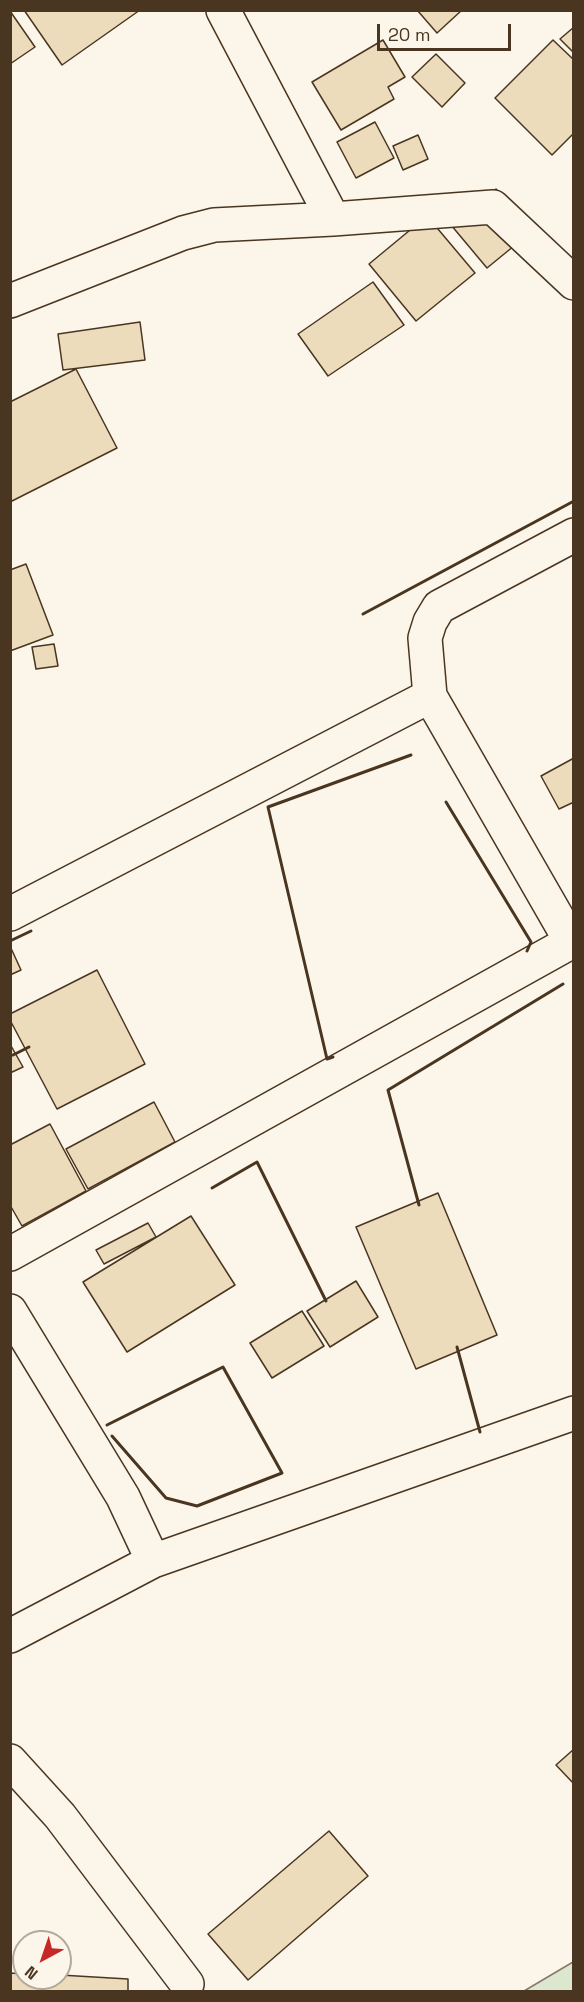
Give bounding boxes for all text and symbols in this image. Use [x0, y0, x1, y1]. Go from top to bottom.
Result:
scale bar [380, 12, 514, 50]
text: 20 m [388, 23, 431, 46]
north arrow [12, 1930, 72, 1990]
text: N [21, 1961, 42, 1984]

